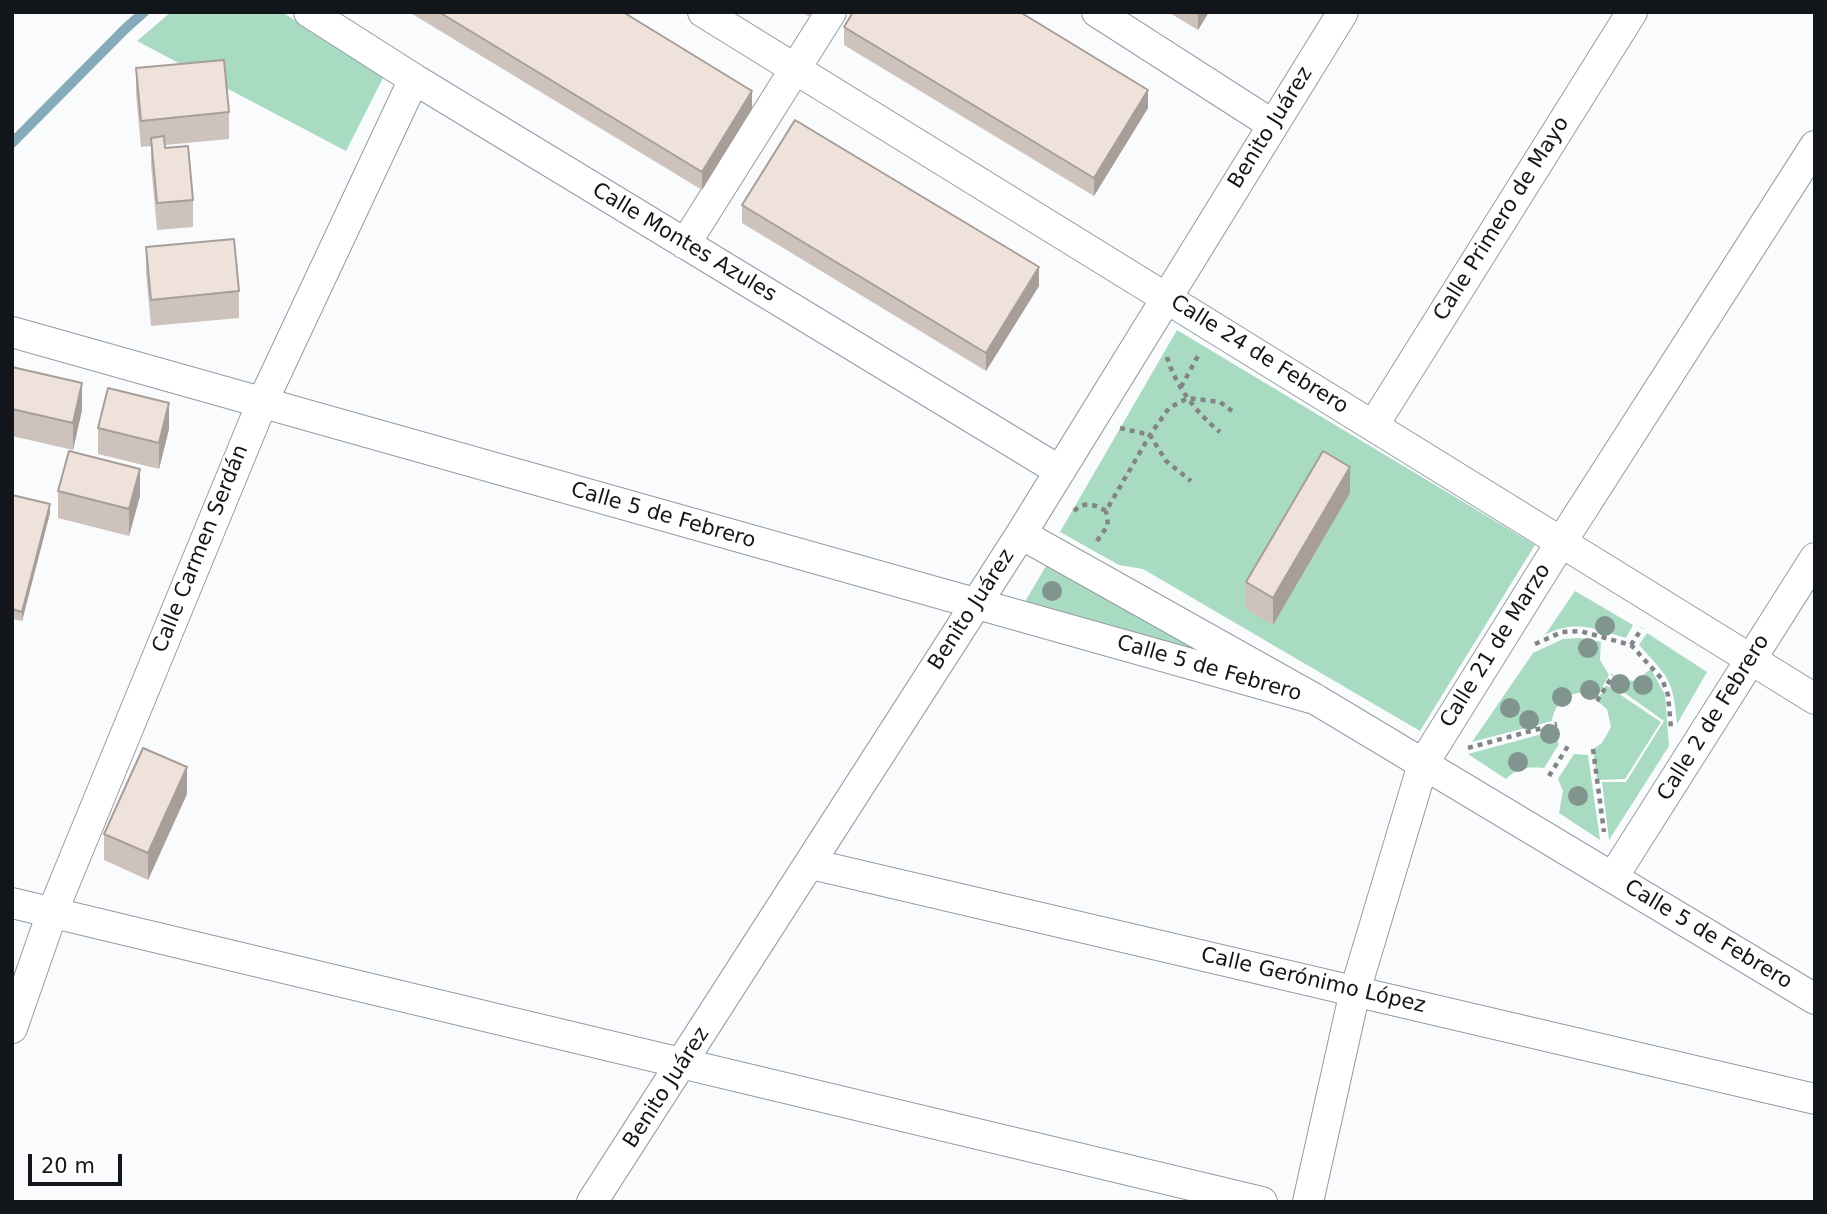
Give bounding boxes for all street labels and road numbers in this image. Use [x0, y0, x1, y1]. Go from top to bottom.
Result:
street label: Benito Juárez [1224, 63, 1318, 193]
street label: Calle Primero de Mayo [1429, 112, 1575, 326]
street label: Calle Montes Azules [587, 178, 781, 308]
street label: Calle 24 de Febrero [1166, 290, 1352, 420]
street label: Calle Carmen Serdán [148, 441, 254, 657]
street label: Calle 5 de Febrero [568, 478, 758, 554]
street label: Benito Juárez [924, 545, 1020, 675]
street label: Calle 21 de Marzo [1435, 559, 1557, 733]
street label: Calle 2 de Febrero [1653, 630, 1775, 806]
street label: Calle 5 de Febrero [1114, 631, 1304, 707]
street label: Calle 5 de Febrero [1620, 875, 1796, 995]
street label: Calle Gerónimo López [1198, 943, 1428, 1019]
street label: Benito Juárez [619, 1023, 715, 1153]

